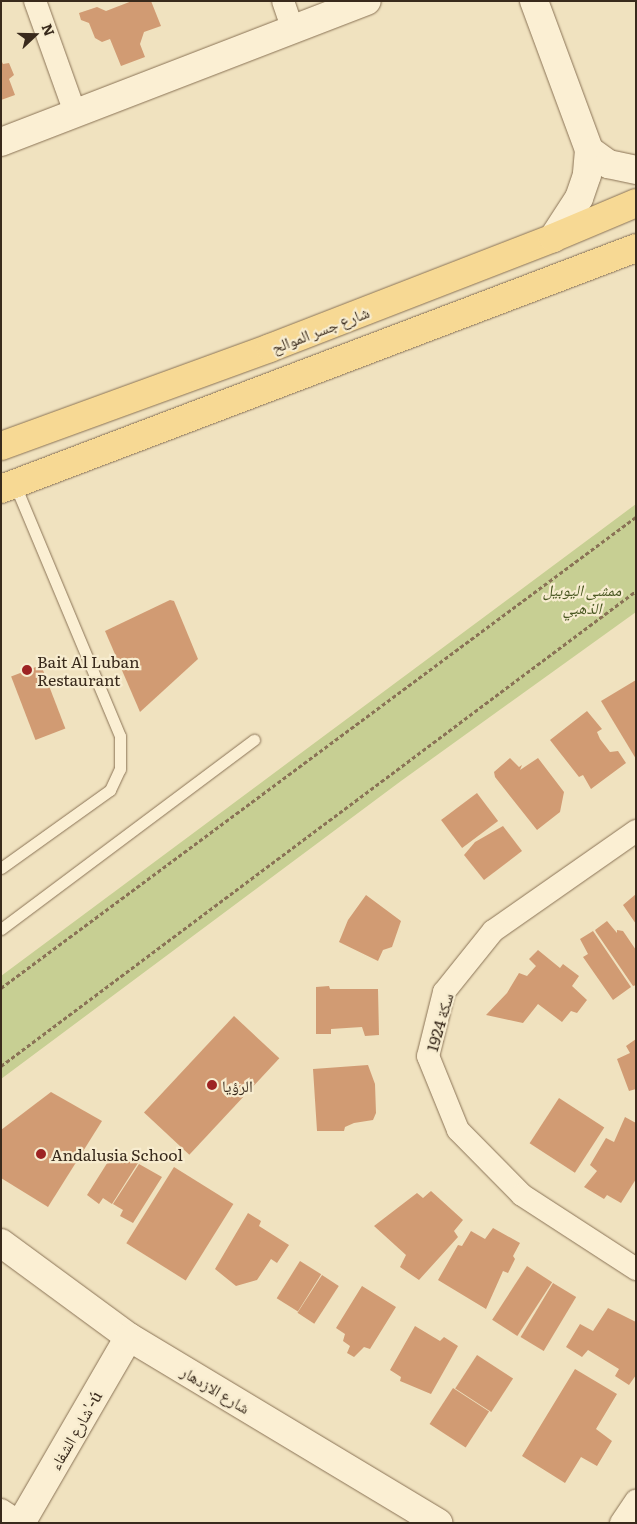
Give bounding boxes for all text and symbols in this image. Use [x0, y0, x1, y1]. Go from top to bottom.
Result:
north arrow [10, 10, 60, 60]
text: N [38, 21, 60, 39]
street label: شارع جسر الموالح [268, 302, 372, 356]
park label: ممشى اليوبيل الذهبي [543, 579, 621, 617]
place label: Bait Al Luban Restaurant [37, 651, 139, 689]
marker: Bait Al Luban Restaurant [21, 664, 33, 676]
street label: سكة 1924 [422, 991, 456, 1053]
place label: الرؤيا [222, 1075, 253, 1095]
marker: الرؤيا [206, 1079, 218, 1091]
place label: Andalusia School [51, 1144, 183, 1164]
marker: Andalusia School [35, 1148, 47, 1160]
street label: شارع الازدهار [178, 1361, 254, 1417]
street label: شارع الشفاء'-ú [45, 1387, 105, 1473]

